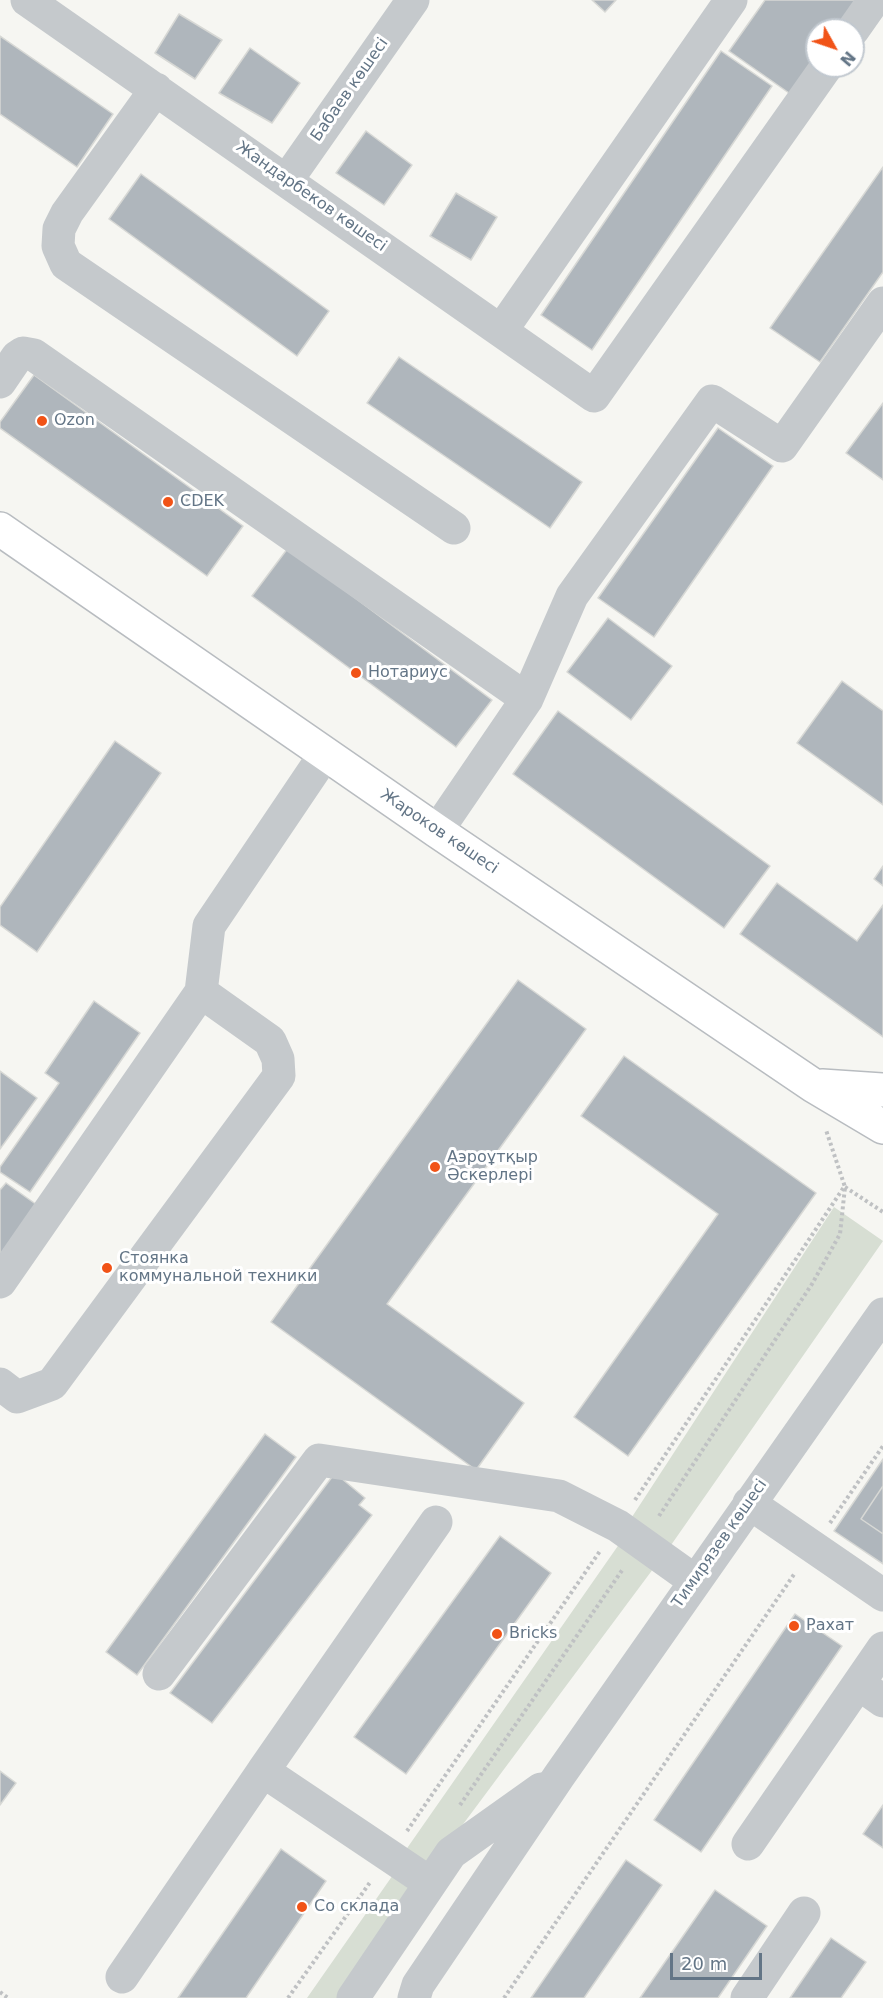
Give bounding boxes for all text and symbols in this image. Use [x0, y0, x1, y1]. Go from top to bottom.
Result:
north arrow [805, 18, 865, 78]
street label: Бабаев көшесі [307, 35, 393, 145]
text: N [836, 47, 859, 70]
street label: Жандарбеков көшесі [232, 138, 390, 256]
place label: Ozon [54, 411, 95, 431]
marker: Ozon [35, 414, 49, 428]
place label: CDEK [180, 492, 224, 512]
marker: CDEK [161, 495, 175, 509]
place label: Нотариуc [368, 663, 448, 683]
marker: Нотариуc [349, 666, 363, 680]
street label: Жароков көшесі [376, 785, 502, 879]
place label: Аэроұтқыр Әскерлері [447, 1148, 538, 1186]
marker: Аэроұтқыр Әскерлері [428, 1160, 442, 1174]
place label: Стоянка коммунальной техники [119, 1249, 317, 1287]
marker: Стоянка коммунальной техники [100, 1261, 114, 1275]
street label: Тимирязев көшесі [668, 1476, 772, 1612]
place label: Рахат [806, 1616, 854, 1636]
marker: Рахат [787, 1619, 801, 1633]
place label: Bricks [509, 1624, 557, 1644]
marker: Bricks [490, 1627, 504, 1641]
place label: Со склада [314, 1897, 399, 1917]
marker: Со склада [295, 1900, 309, 1914]
scale bar [673, 1941, 764, 1979]
text: 20 m [681, 1953, 727, 1974]

